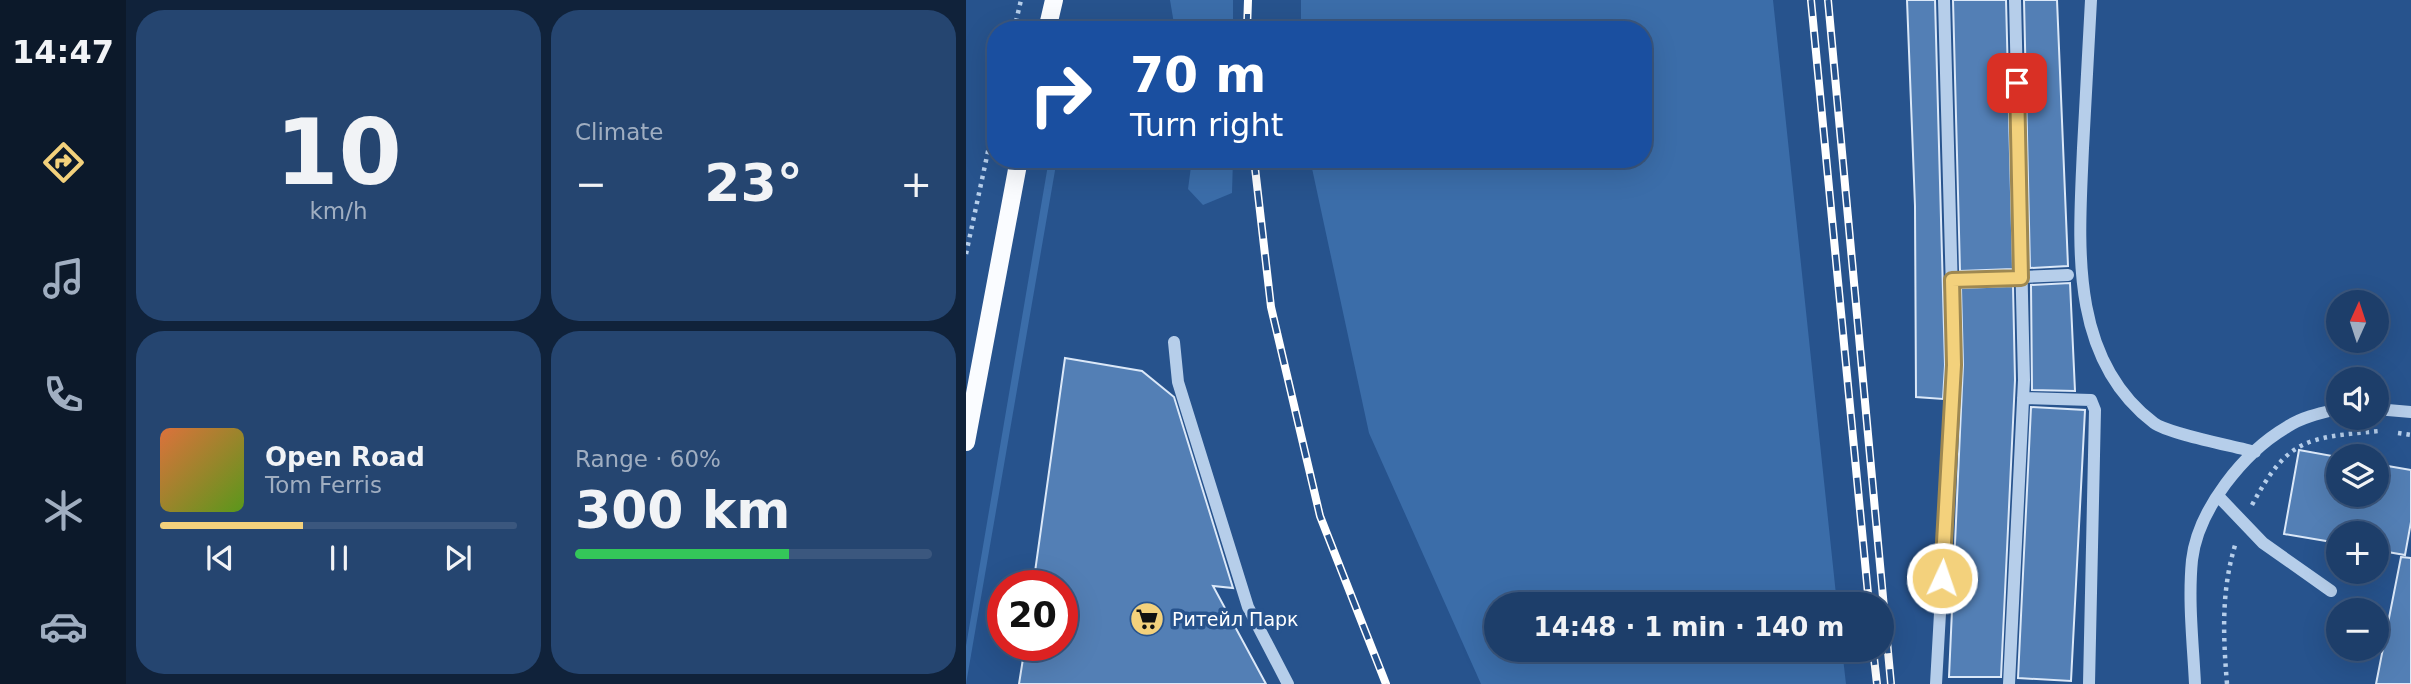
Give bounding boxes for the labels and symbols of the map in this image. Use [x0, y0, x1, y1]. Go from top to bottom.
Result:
pin [1987, 53, 2047, 113]
north arrow [2326, 290, 2389, 354]
position arrow [1905, 541, 1979, 615]
speed limit sign: 20 [987, 570, 1078, 661]
supermarket icon: Ритейл Парк [1128, 600, 1166, 638]
place label: Ритейл Парк [1172, 608, 1299, 630]

